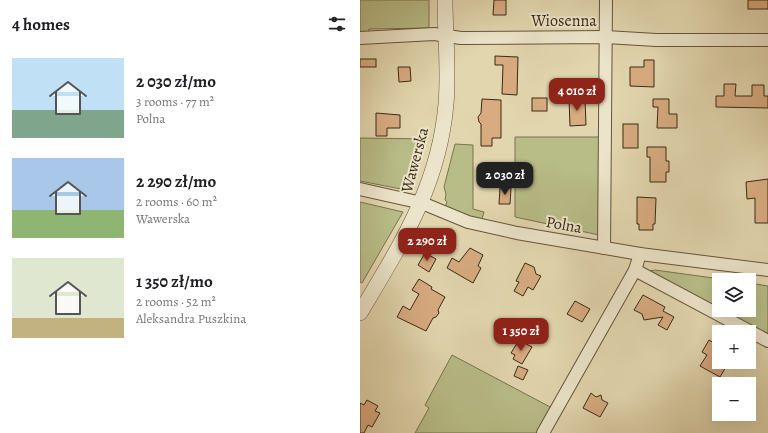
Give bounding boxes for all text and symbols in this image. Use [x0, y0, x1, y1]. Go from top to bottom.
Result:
street label: Wiosenna [530, 10, 597, 32]
text: 4 homes [12, 13, 70, 36]
icon: filters [326, 13, 348, 35]
text: 2 030 zł/mo [136, 70, 216, 93]
icon: home [44, 74, 92, 122]
pin: 4 010 zł [536, 78, 618, 112]
text: 4 010 zł [558, 82, 596, 99]
text: 3 rooms · 77 m² [136, 93, 214, 110]
text: Polna [136, 110, 165, 127]
street label: Wawerska [395, 124, 434, 196]
pin: 2 030 zł [464, 162, 546, 196]
text: 2 030 zł [485, 166, 525, 183]
text: 2 290 zł/mo [136, 170, 216, 193]
icon: home [44, 174, 92, 222]
text: 2 rooms · 60 m² [136, 193, 217, 210]
text: Wawerska [136, 210, 190, 227]
street label: Polna [544, 211, 584, 239]
pin: 2 290 zł [386, 228, 468, 262]
text: 2 290 zł [407, 232, 447, 249]
text: 1 350 zł/mo [136, 270, 213, 293]
map controls [712, 273, 756, 421]
button: layers [712, 273, 756, 317]
icon: home [44, 274, 92, 322]
text: 2 rooms · 52 m² [136, 293, 216, 310]
text: Aleksandra Puszkina [136, 310, 246, 327]
pin: 1 350 zł [480, 318, 562, 352]
text: 1 350 zł [503, 322, 539, 339]
button: + [712, 325, 756, 369]
button: − [712, 377, 756, 421]

